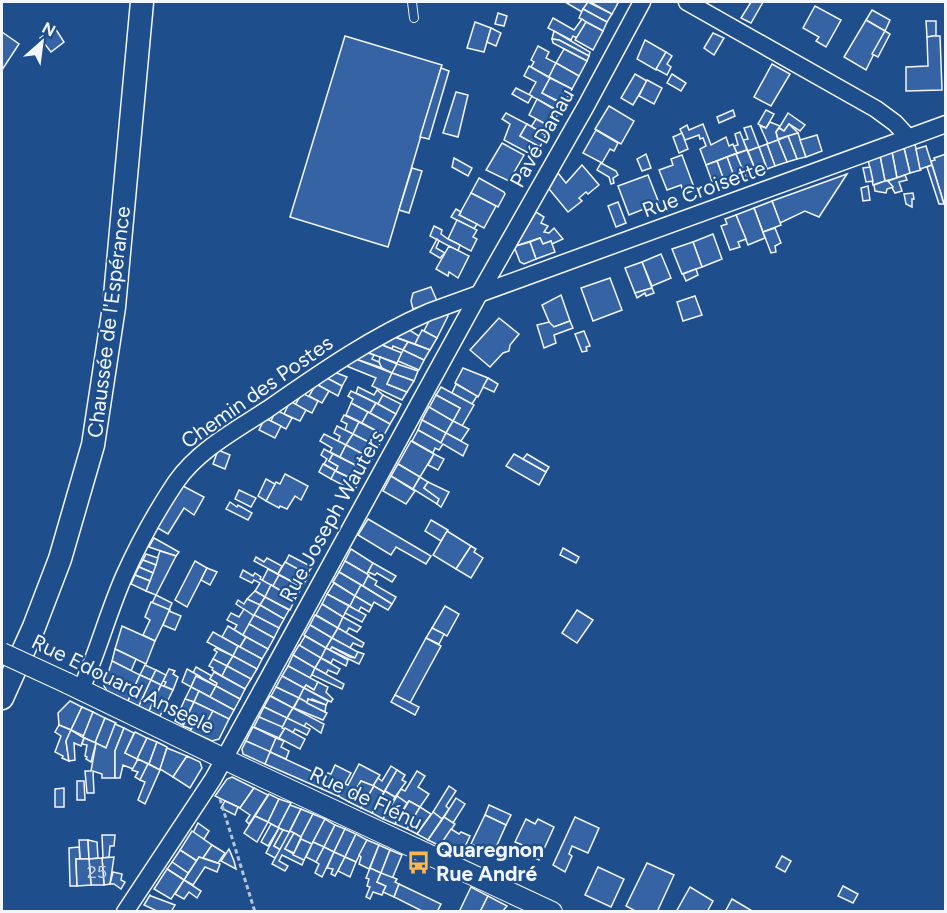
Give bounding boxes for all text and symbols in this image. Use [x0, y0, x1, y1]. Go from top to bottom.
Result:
north arrow [12, 12, 72, 72]
text: N [39, 18, 59, 40]
street label: Pavé Danau [504, 84, 579, 192]
street label: Rue Croisette [639, 155, 769, 222]
street label: Chaussée de l'Espérance [82, 205, 135, 439]
street label: Chemin des Postes [176, 330, 338, 453]
street label: Rue Joseph Wauters [274, 425, 389, 606]
street label: Rue Edouard Anseele [28, 628, 219, 739]
street label: Rue de Flénu [306, 761, 427, 835]
place label: Quaregnon Rue André [436, 837, 544, 886]
bus stop icon: Quaregnon Rue André [405, 849, 431, 875]
house number: 25 [87, 861, 107, 883]

